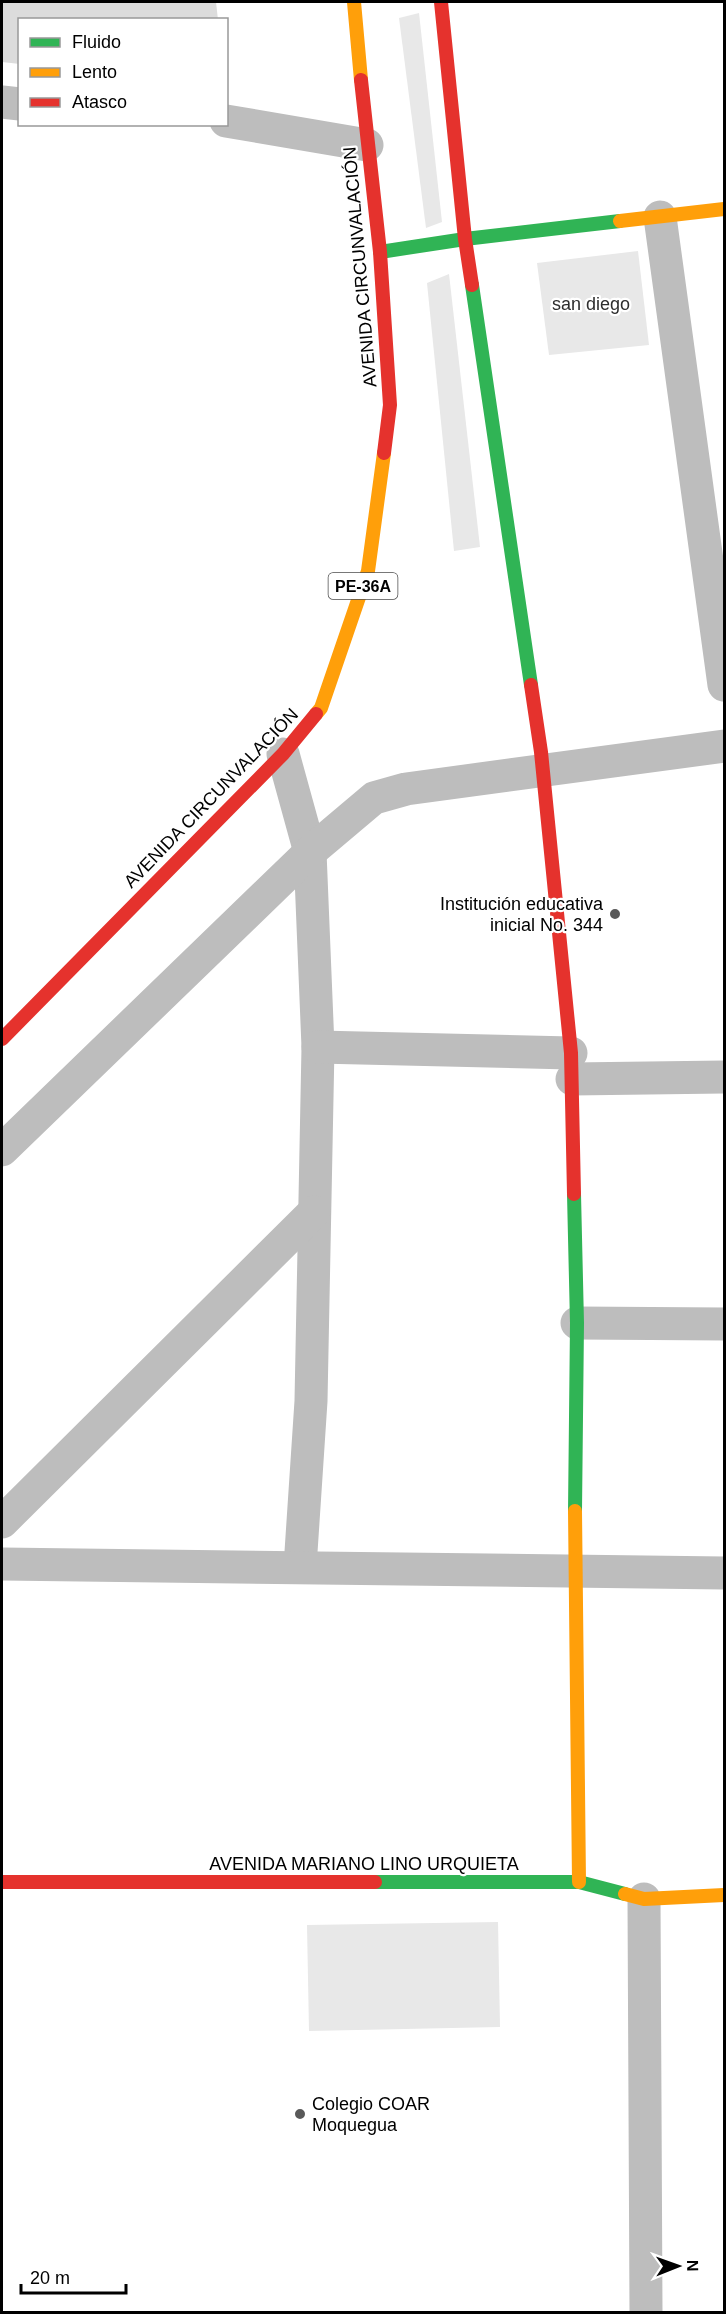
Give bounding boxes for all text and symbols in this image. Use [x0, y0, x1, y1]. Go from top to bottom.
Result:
legend [18, 18, 228, 126]
text: Fluido [72, 32, 121, 52]
text: Lento [72, 62, 117, 82]
text: Atasco [72, 92, 127, 112]
street label: AVENIDA CIRCUNVALACIÓN [339, 146, 380, 388]
park label: san diego [552, 294, 630, 314]
road number: PE-36A [328, 573, 398, 599]
street label: AVENIDA CIRCUNVALACIÓN [119, 704, 302, 892]
place label: Institución educativa inicial No. 344 [440, 894, 604, 935]
marker: Institución educativa inicial No. 344 [608, 907, 622, 921]
street label: AVENIDA MARIANO LINO URQUIETA [209, 1854, 519, 1874]
place label: Colegio COAR Moquegua [312, 2094, 430, 2135]
marker: Colegio COAR Moquegua [293, 2107, 307, 2121]
north arrow [648, 2236, 708, 2296]
scale bar [21, 2257, 126, 2295]
text: N [684, 2260, 701, 2272]
text: 20 m [30, 2268, 70, 2288]

